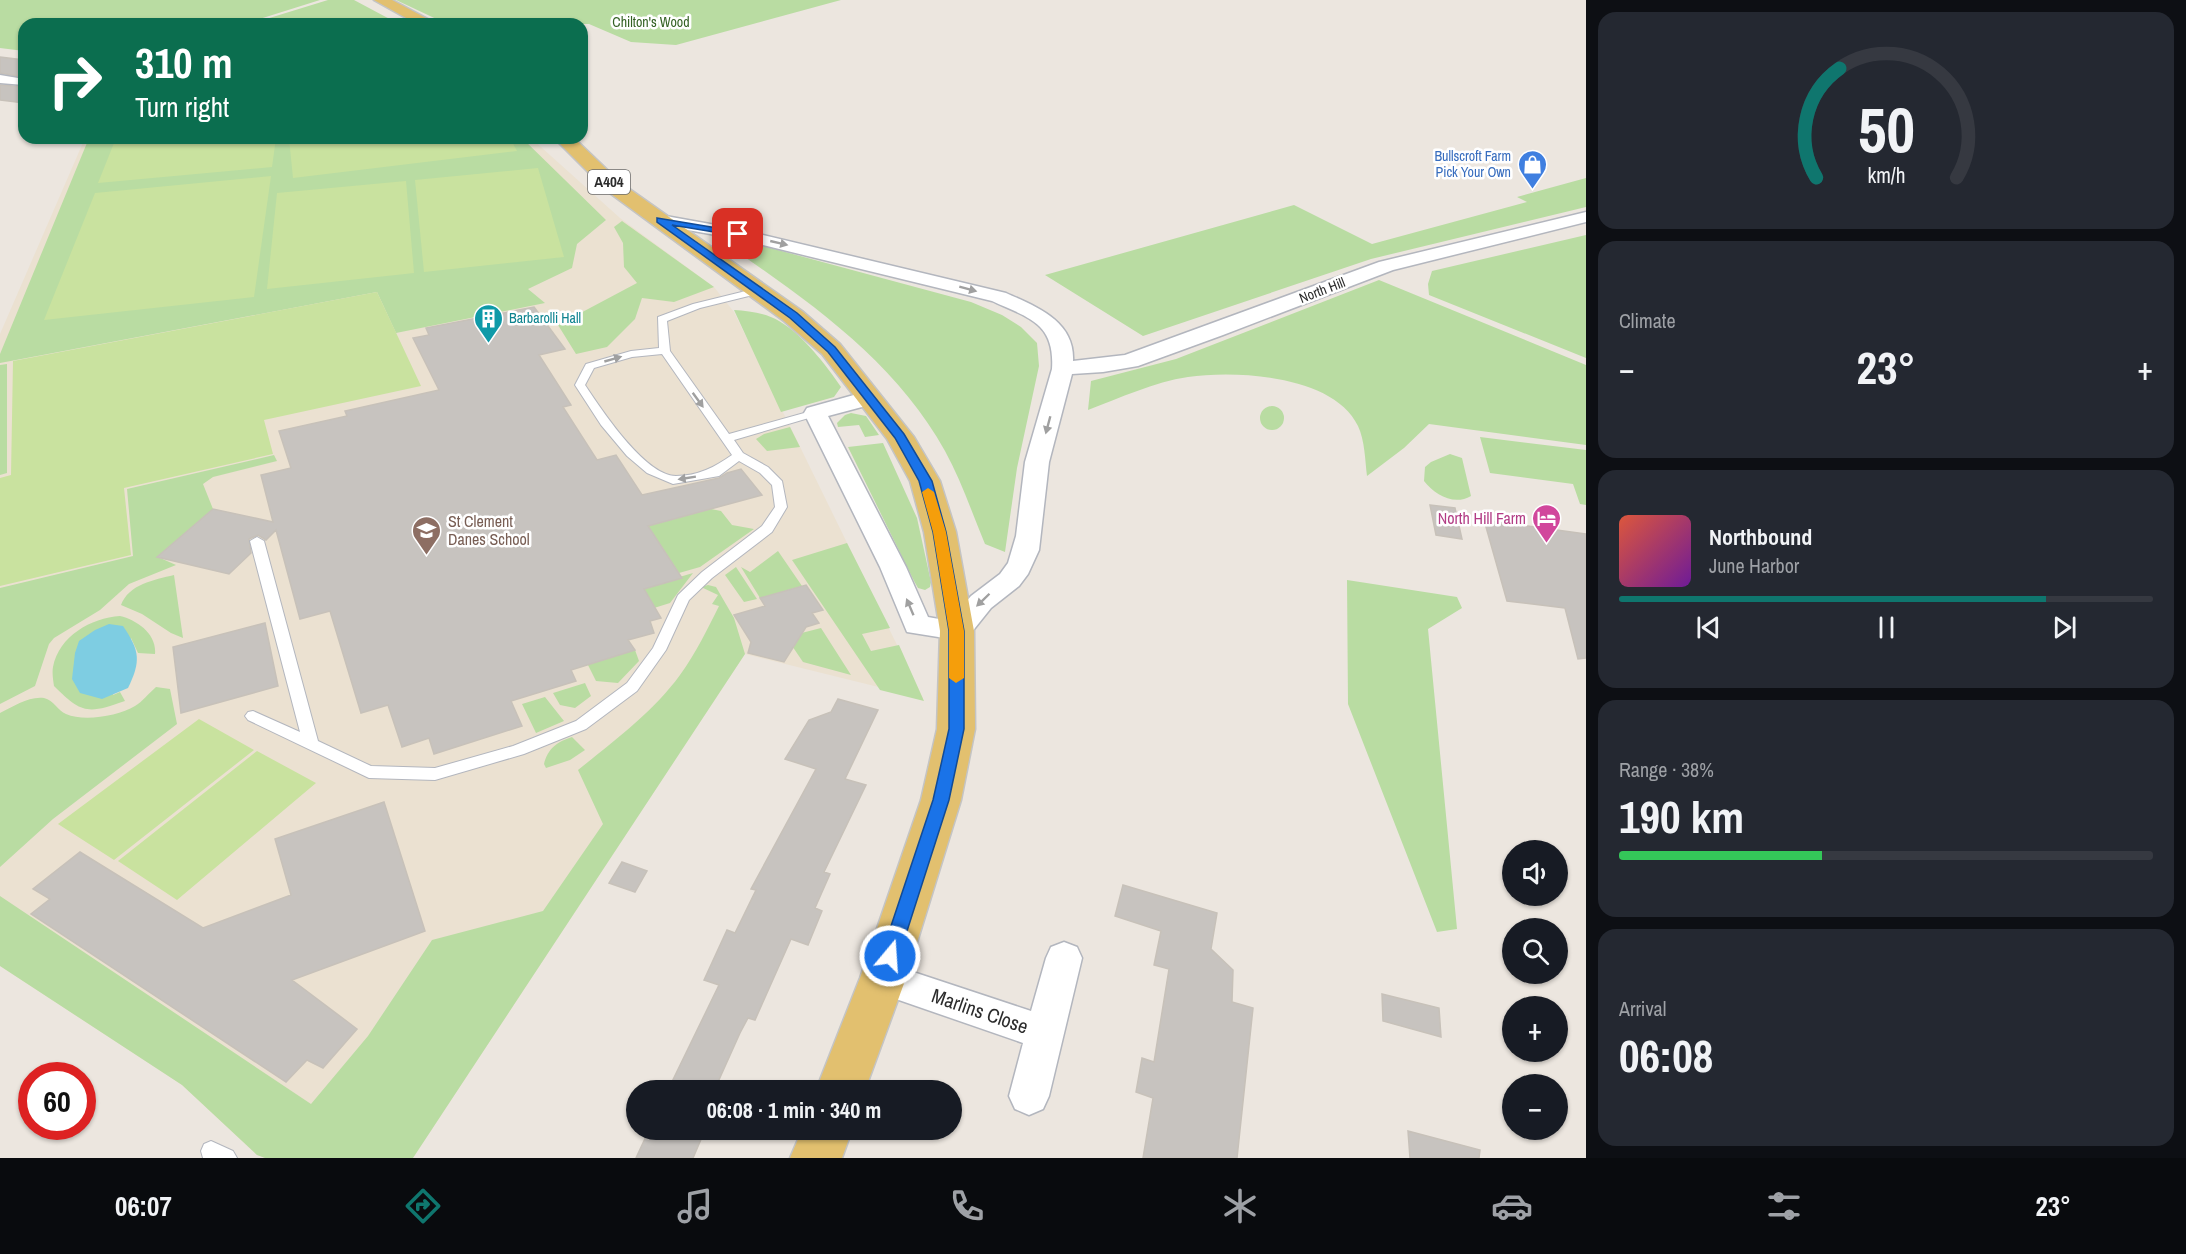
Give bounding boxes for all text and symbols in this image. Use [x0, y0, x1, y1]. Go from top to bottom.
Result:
park label: Chilton's Wood [612, 13, 690, 31]
text: 310 m [135, 35, 233, 91]
icon: right [36, 42, 114, 120]
text: 50 [1858, 87, 1914, 171]
text: Turn right [135, 89, 229, 125]
place label: Bullscroft Farm Pick Your Own [1434, 147, 1511, 181]
shop icon: Bullscroft Farm Pick Your Own [1516, 148, 1548, 190]
text: km/h [1867, 161, 1905, 190]
road number: A404 [588, 170, 630, 194]
pin [712, 208, 763, 259]
icon: arrive [721, 217, 754, 250]
one-way arrow [770, 239, 788, 249]
street label: North Hill [1296, 273, 1348, 307]
one-way arrow [960, 285, 978, 294]
building icon: Barbarolli Hall [472, 302, 504, 344]
text: Climate [1619, 307, 1676, 334]
place label: Barbarolli Hall [509, 309, 581, 327]
text: 23° [1856, 337, 1916, 398]
text: − [1619, 346, 1635, 390]
text: + [2137, 346, 2153, 390]
one-way arrow [604, 354, 622, 363]
one-way arrow [692, 391, 704, 407]
one-way arrow [1042, 416, 1052, 434]
one-way arrow [677, 474, 696, 483]
hotel icon: North Hill Farm [1531, 502, 1563, 544]
place label: North Hill Farm [1438, 507, 1526, 529]
place label: St Clement Danes School [448, 510, 530, 550]
school or university icon: St Clement Danes School [411, 514, 443, 556]
text: Northbound [1709, 522, 1812, 552]
text: June Harbor [1709, 552, 1799, 579]
one-way arrow [977, 593, 991, 607]
one-way arrow [905, 598, 915, 616]
icon: previous [1692, 611, 1725, 644]
icon: pause [1870, 611, 1903, 644]
icon: next [2048, 611, 2081, 644]
text: Range · 38% [1619, 756, 1714, 783]
text: 190 km [1619, 786, 1744, 847]
map controls [1502, 840, 1568, 1140]
button: sound [1502, 840, 1568, 906]
button: search [1502, 918, 1568, 984]
position arrow [858, 924, 922, 988]
street label: Marlins Close [928, 981, 1032, 1040]
text: Arrival [1619, 995, 1666, 1022]
button: + [1502, 996, 1568, 1062]
text: 06:08 [1619, 1025, 1713, 1086]
speed limit sign: 60 [18, 1062, 96, 1140]
button: − [1502, 1074, 1568, 1140]
text: 06:08 · 1 min · 340 m [707, 1095, 881, 1125]
icon: directions [402, 1185, 444, 1227]
icon: music [674, 1185, 716, 1227]
icon: phone [946, 1185, 988, 1227]
icon: climate [1219, 1185, 1261, 1227]
icon: car [1491, 1185, 1533, 1227]
icon: filters [1763, 1185, 1805, 1227]
text: 06:07 [115, 1188, 172, 1224]
text: 23° [2035, 1188, 2071, 1224]

